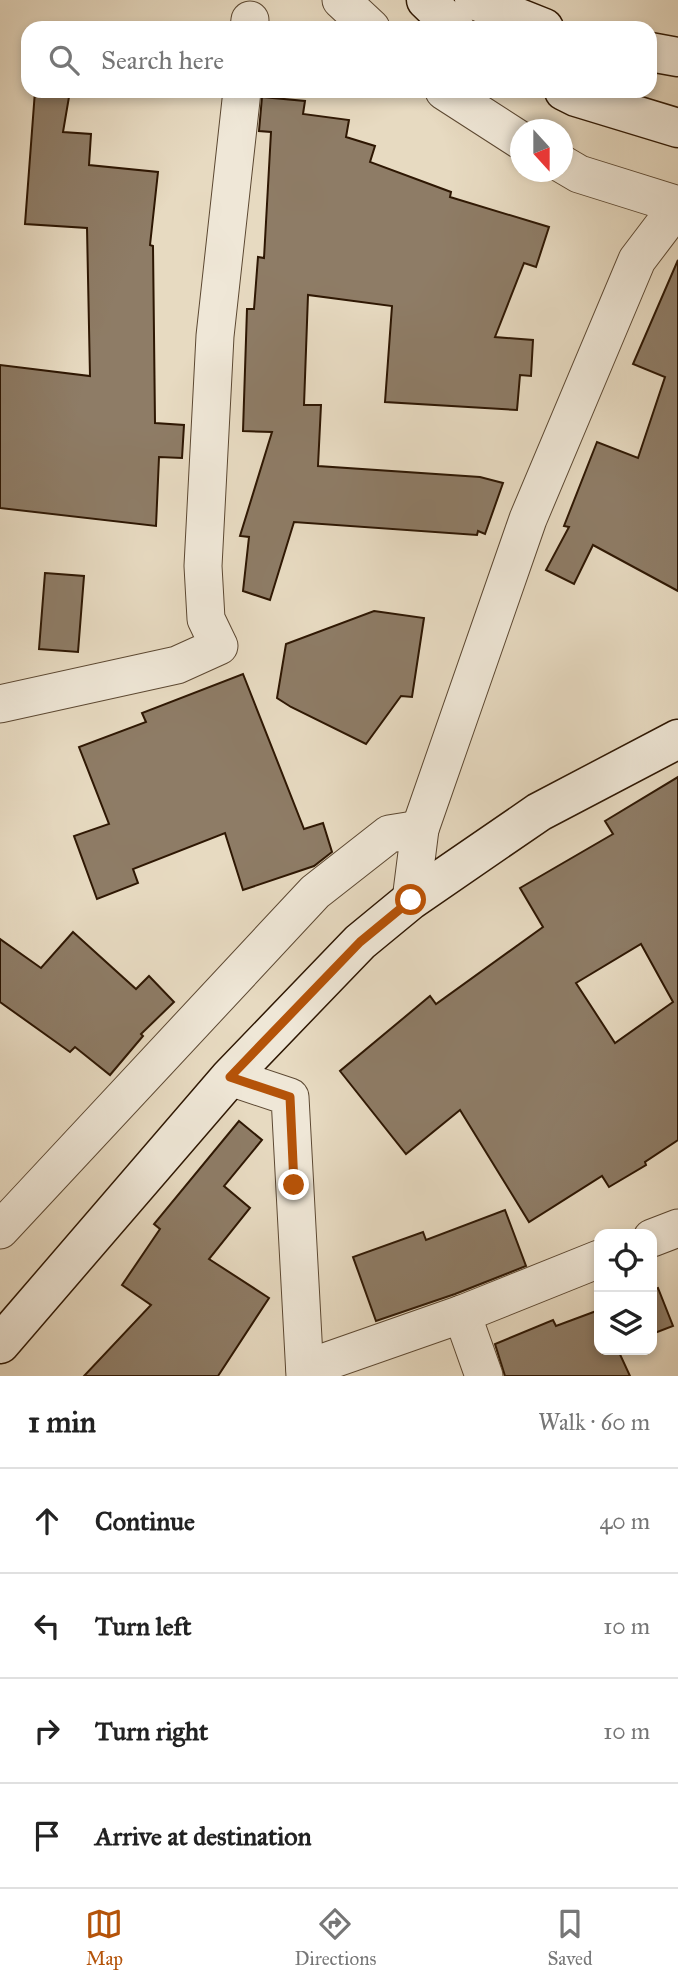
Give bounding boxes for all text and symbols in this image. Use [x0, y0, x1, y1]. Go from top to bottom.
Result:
search box [21, 21, 657, 98]
icon: search [45, 41, 83, 79]
text: Search here [101, 44, 224, 76]
north arrow [510, 119, 573, 182]
route start [395, 884, 426, 915]
route end [278, 1169, 309, 1200]
map controls [594, 1229, 657, 1355]
button: locate [594, 1229, 657, 1292]
button: layers [594, 1292, 657, 1355]
text: 1 min [28, 1404, 96, 1440]
text: Walk · 60 m [538, 1408, 650, 1436]
icon: ahead [28, 1502, 66, 1540]
text: Continue [95, 1505, 195, 1537]
text: 40 m [600, 1507, 650, 1535]
icon: left [28, 1607, 66, 1645]
text: Turn left [95, 1610, 191, 1642]
text: 10 m [603, 1612, 650, 1640]
icon: right [28, 1712, 66, 1750]
text: Turn right [95, 1715, 208, 1747]
text: 10 m [603, 1717, 650, 1745]
icon: arrive [28, 1817, 66, 1855]
text: Arrive at destination [95, 1820, 312, 1852]
tab: Map [85, 1905, 123, 1970]
tab: Directions [294, 1905, 376, 1970]
tab: Saved [547, 1905, 593, 1970]

